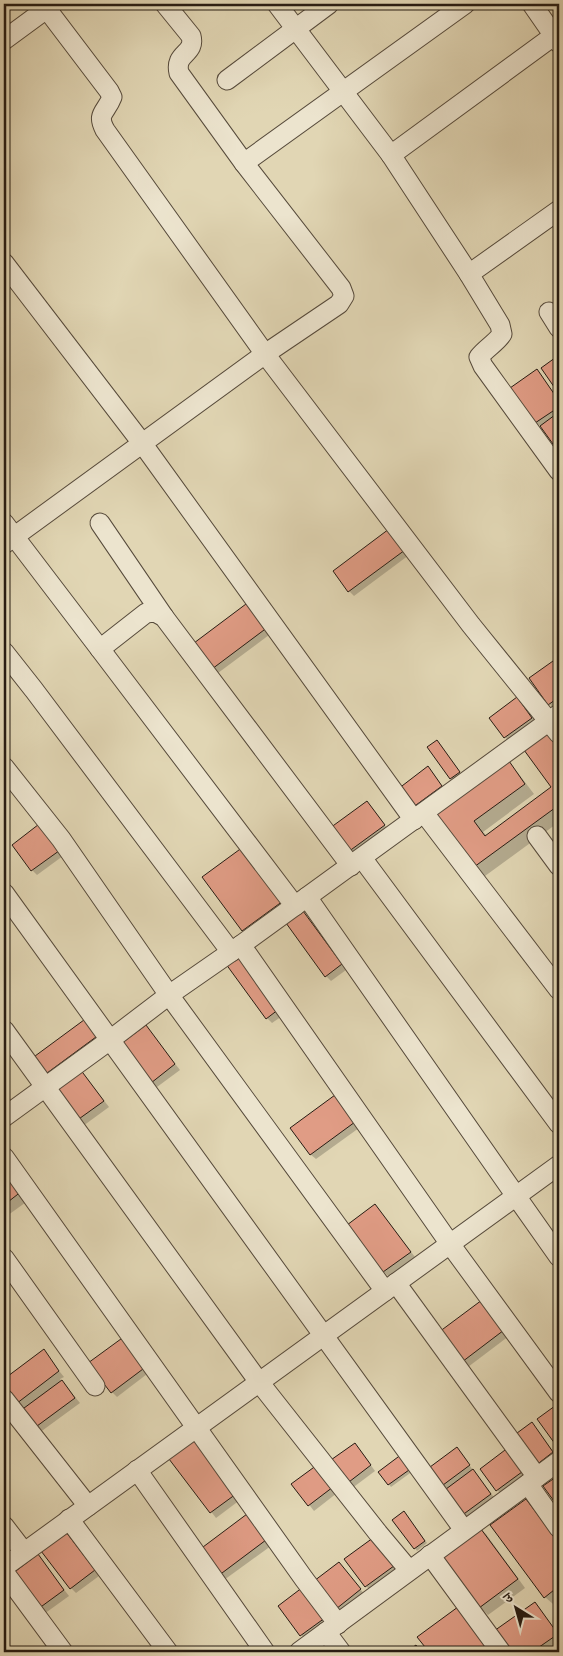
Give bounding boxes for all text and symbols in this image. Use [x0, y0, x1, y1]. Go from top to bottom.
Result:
north arrow [490, 1584, 540, 1634]
text: उ [499, 1588, 518, 1608]

